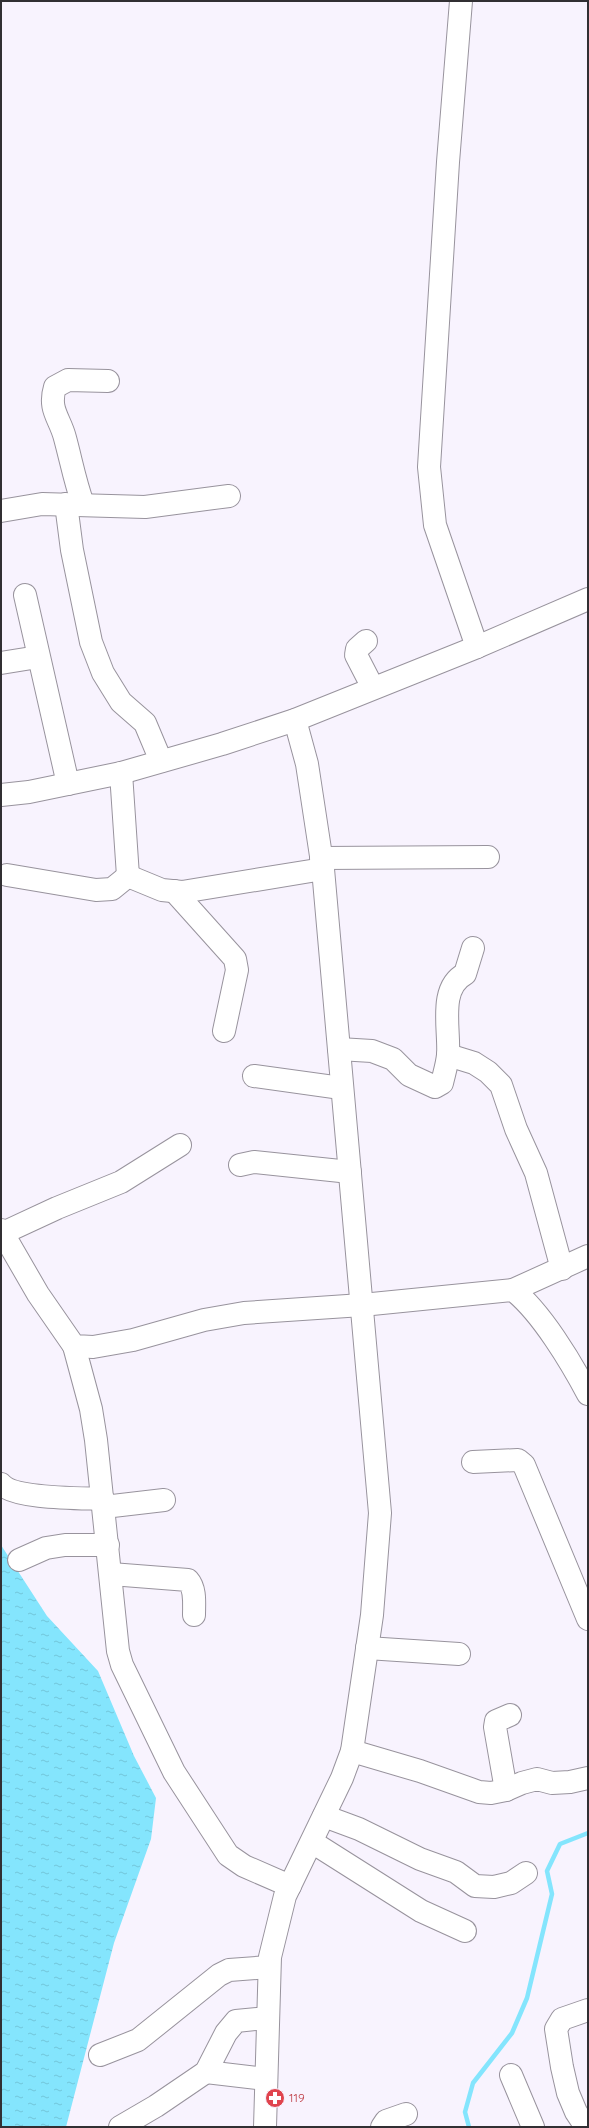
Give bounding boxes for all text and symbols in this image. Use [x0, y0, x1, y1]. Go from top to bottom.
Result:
pharmacy icon: 119 [264, 2087, 286, 2109]
place label: 119 [289, 2090, 305, 2105]

